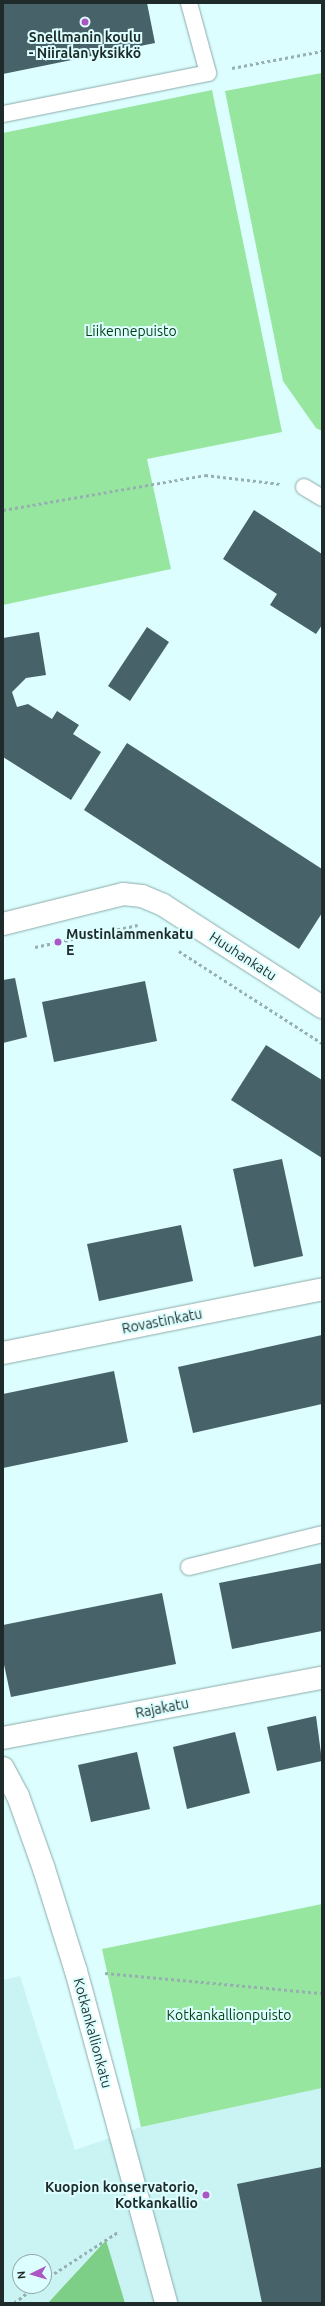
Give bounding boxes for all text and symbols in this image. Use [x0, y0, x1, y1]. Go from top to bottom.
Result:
marker: Snellmanin koulu - Niiralan yksikkö [80, 17, 90, 27]
place label: Snellmanin koulu - Niiralan yksikkö [29, 29, 141, 62]
park label: Liikennepuisto [85, 323, 177, 339]
place label: Mustinlammenkatu E [66, 926, 193, 958]
street label: Huuhankatu [206, 928, 280, 984]
marker: Mustinlammenkatu E [53, 937, 63, 947]
street label: Rovastinkatu [120, 1305, 204, 1337]
street label: Rajakatu [134, 1695, 190, 1721]
street label: Kotkankallionkatu [70, 1976, 116, 2090]
park label: Kotkankallionpuisto [167, 2007, 291, 2023]
place label: Kuopion konservatorio, Kotkankallio [45, 2179, 198, 2212]
marker: Kuopion konservatorio, Kotkankallio [201, 2190, 211, 2200]
north arrow [12, 2254, 52, 2294]
text: N [15, 2270, 27, 2280]

